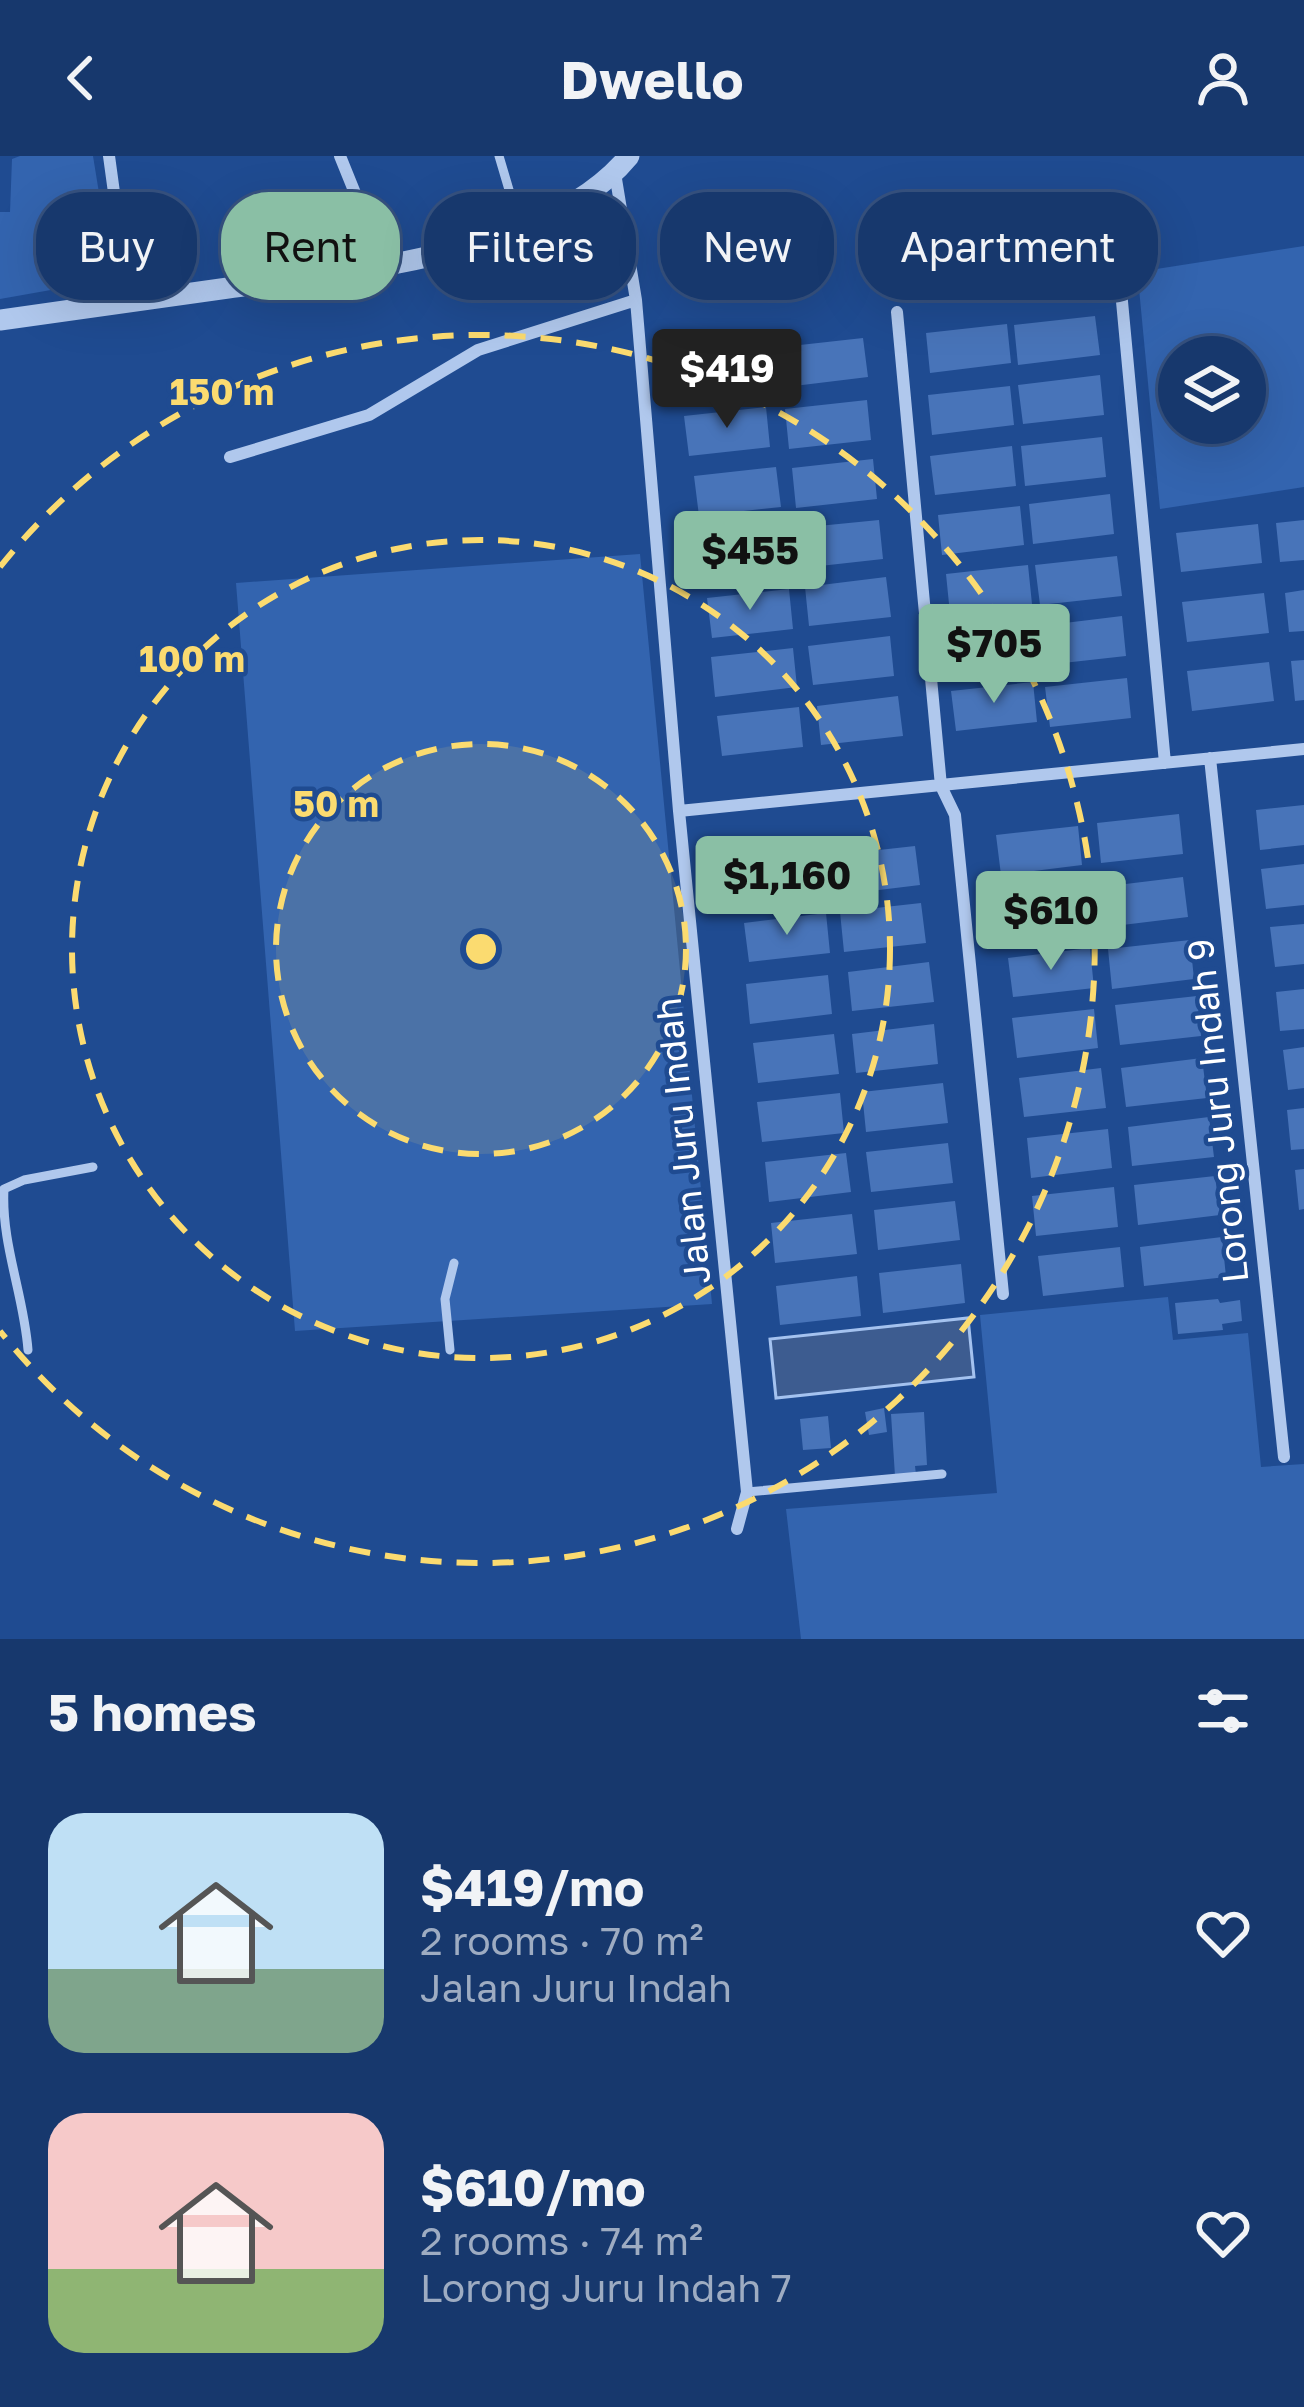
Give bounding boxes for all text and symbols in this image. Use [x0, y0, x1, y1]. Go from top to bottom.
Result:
icon: back [48, 45, 114, 111]
icon: person [1190, 45, 1256, 111]
text: Dwello [560, 46, 744, 111]
chip: Buy [36, 192, 197, 300]
chip: Rent [221, 192, 400, 300]
chip: Filters [424, 192, 636, 300]
chip: New [660, 192, 834, 300]
chip: Apartment [858, 192, 1158, 300]
pin: $419 [656, 329, 798, 431]
map controls [1158, 336, 1266, 444]
button: layers [1158, 336, 1266, 444]
text: $419 [679, 344, 775, 391]
text: 150 m [170, 370, 274, 413]
pin: $455 [679, 511, 821, 613]
text: $455 [701, 526, 799, 573]
pin: $705 [923, 604, 1065, 706]
text: $705 [946, 619, 1042, 666]
text: 100 m [139, 637, 245, 680]
text: 50 m [293, 782, 379, 825]
pin: $1,160 [689, 836, 885, 938]
text: $1,160 [723, 851, 851, 898]
pin: $610 [980, 871, 1122, 973]
text: $610 [1003, 886, 1099, 933]
centre of rings [460, 928, 502, 970]
street label: Lorong Juru Indah 9 [1178, 937, 1256, 1285]
street label: Jalan Juru Indah [646, 996, 718, 1286]
icon: filters [1190, 1678, 1256, 1744]
text: 5 homes [48, 1681, 257, 1742]
text: $419/mo [420, 1856, 644, 1917]
icon: home [144, 1861, 288, 2005]
icon: heart [1190, 1900, 1256, 1966]
text: 2 rooms · 70 m² [420, 1917, 704, 1964]
text: Jalan Juru Indah [420, 1964, 732, 2011]
text: $610/mo [420, 2156, 646, 2217]
icon: home [144, 2161, 288, 2305]
icon: heart [1190, 2200, 1256, 2266]
text: 2 rooms · 74 m² [420, 2217, 703, 2264]
text: Lorong Juru Indah 7 [420, 2264, 792, 2311]

